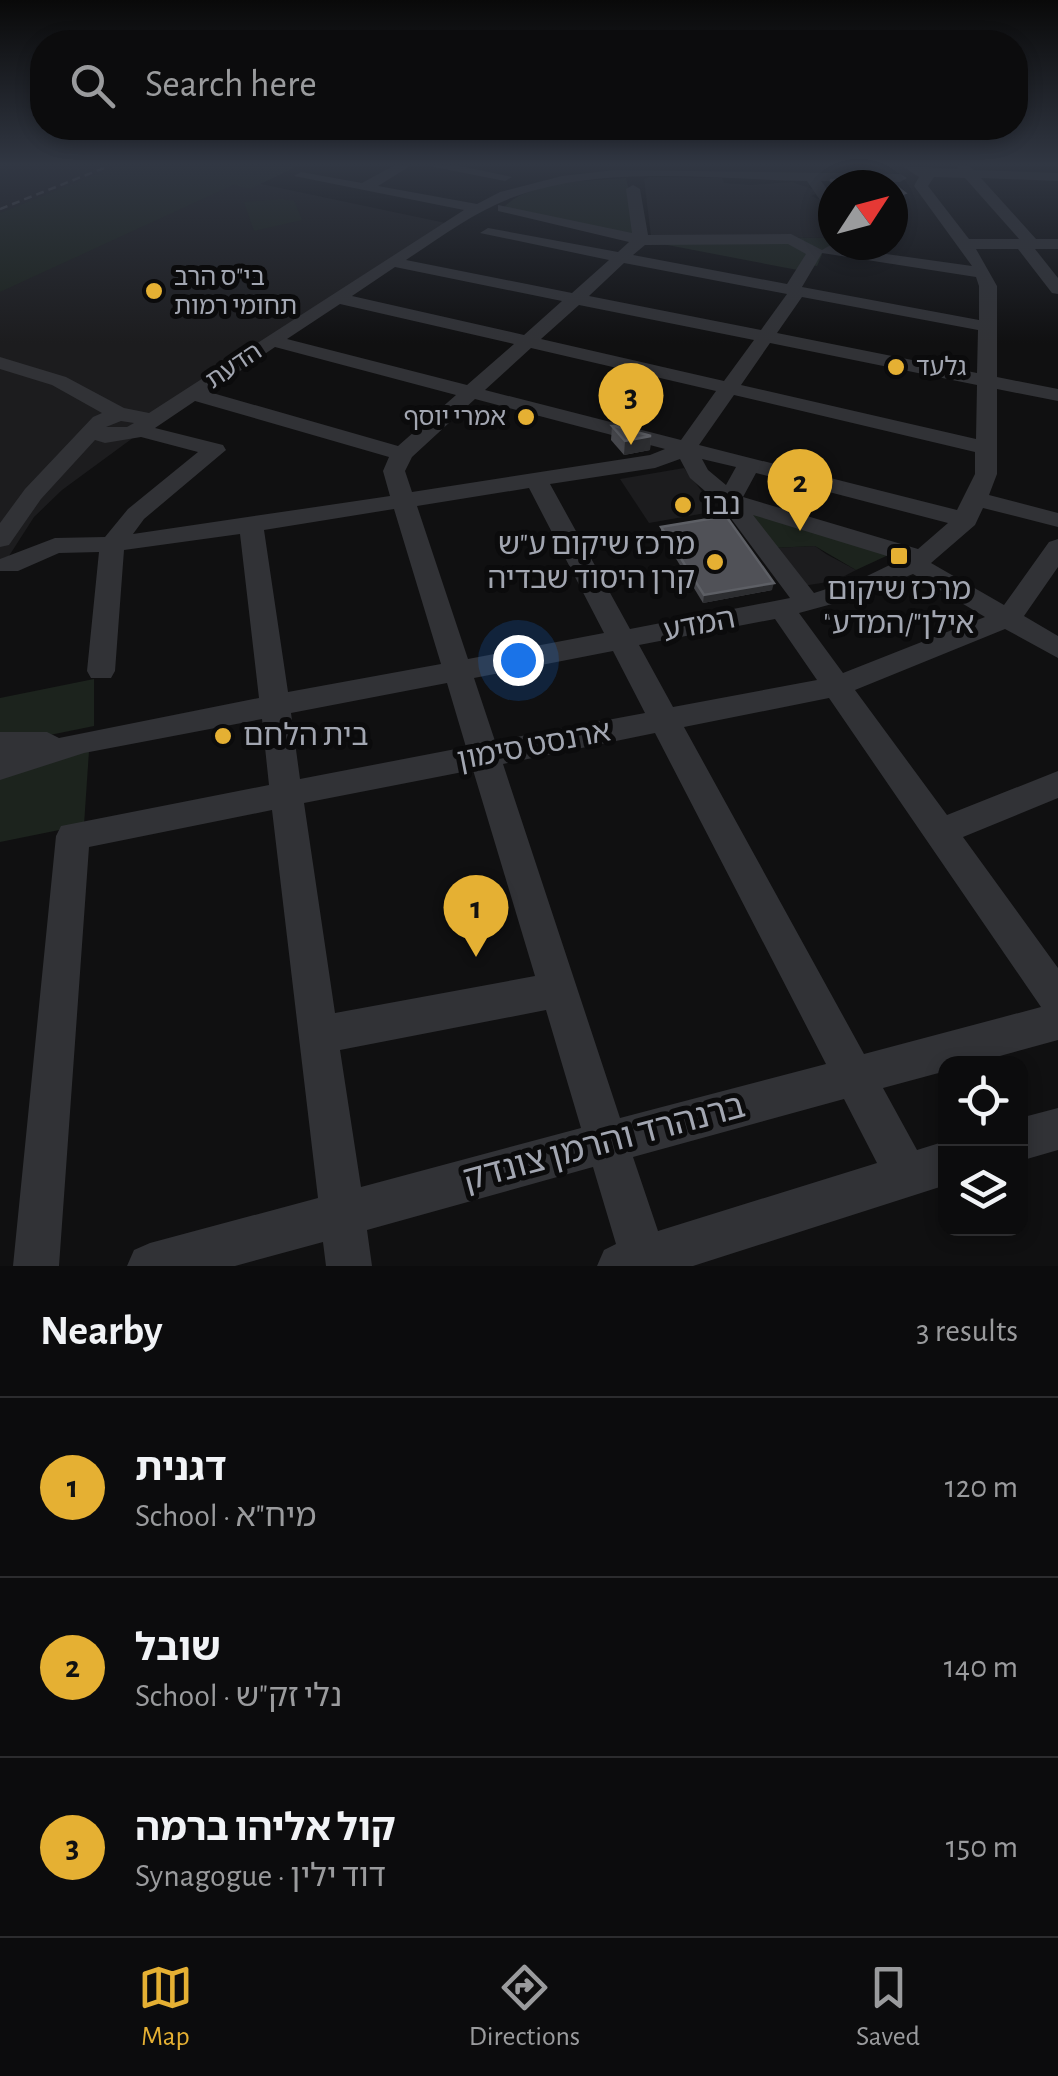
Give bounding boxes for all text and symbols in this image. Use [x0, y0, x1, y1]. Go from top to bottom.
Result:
search box [30, 30, 1028, 140]
icon: search [65, 58, 120, 113]
text: Search here [145, 66, 317, 104]
north arrow [818, 170, 908, 260]
place label: בי"ס הרב תחומי רמות [174, 265, 297, 319]
marker: בי"ס הרב תחומי רמות [143, 280, 165, 302]
street label: הדעת [202, 339, 266, 393]
place label: גלעד [916, 355, 966, 380]
marker: גלעד [885, 356, 907, 378]
pin: 3 [598, 362, 664, 445]
place label: אמרי יוסף [404, 405, 506, 430]
marker: אמרי יוסף [515, 406, 537, 428]
pin: 2 [768, 448, 832, 531]
place label: נבו [703, 490, 741, 520]
marker: נבו [672, 494, 694, 516]
place label: מרכז שיקום ע"ש קרן היסוד שבדיה [487, 530, 695, 594]
marker: מרכז שיקום "אילן"/המדע [888, 545, 910, 567]
marker: מרכז שיקום ע"ש קרן היסוד שבדיה [704, 551, 726, 573]
place label: מרכז שיקום "אילן"/המדע [824, 575, 974, 639]
street label: המדע [660, 603, 738, 647]
your location [493, 635, 544, 686]
street label: ארנסט סימון [455, 716, 613, 776]
place label: בית הלחם [243, 721, 369, 751]
marker: בית הלחם [212, 725, 234, 747]
pin: 1 [444, 874, 508, 957]
map controls [938, 1056, 1028, 1236]
button: locate [938, 1056, 1028, 1146]
street label: ברנהרד והרמן צונדק [459, 1088, 749, 1198]
button: layers [938, 1146, 1028, 1236]
text: Nearby [40, 1310, 163, 1352]
text: 3 results [916, 1315, 1018, 1347]
text: דגנית [135, 1450, 226, 1488]
text: 1 [67, 1471, 78, 1503]
text: 120 m [945, 1471, 1018, 1503]
text: School · מיח"א [135, 1500, 316, 1532]
text: שובל [135, 1630, 221, 1668]
text: 2 [65, 1651, 80, 1683]
text: 140 m [944, 1651, 1018, 1683]
text: School · נלי זק"ש [135, 1680, 342, 1712]
text: קול אליהו ברמה [135, 1810, 396, 1848]
text: 3 [66, 1831, 79, 1863]
text: 150 m [946, 1831, 1018, 1863]
text: Synagogue · דוד ילין [135, 1860, 386, 1892]
tab: Map [138, 1960, 193, 2054]
tab: Directions [469, 1960, 580, 2054]
tab: Saved [856, 1960, 920, 2054]

